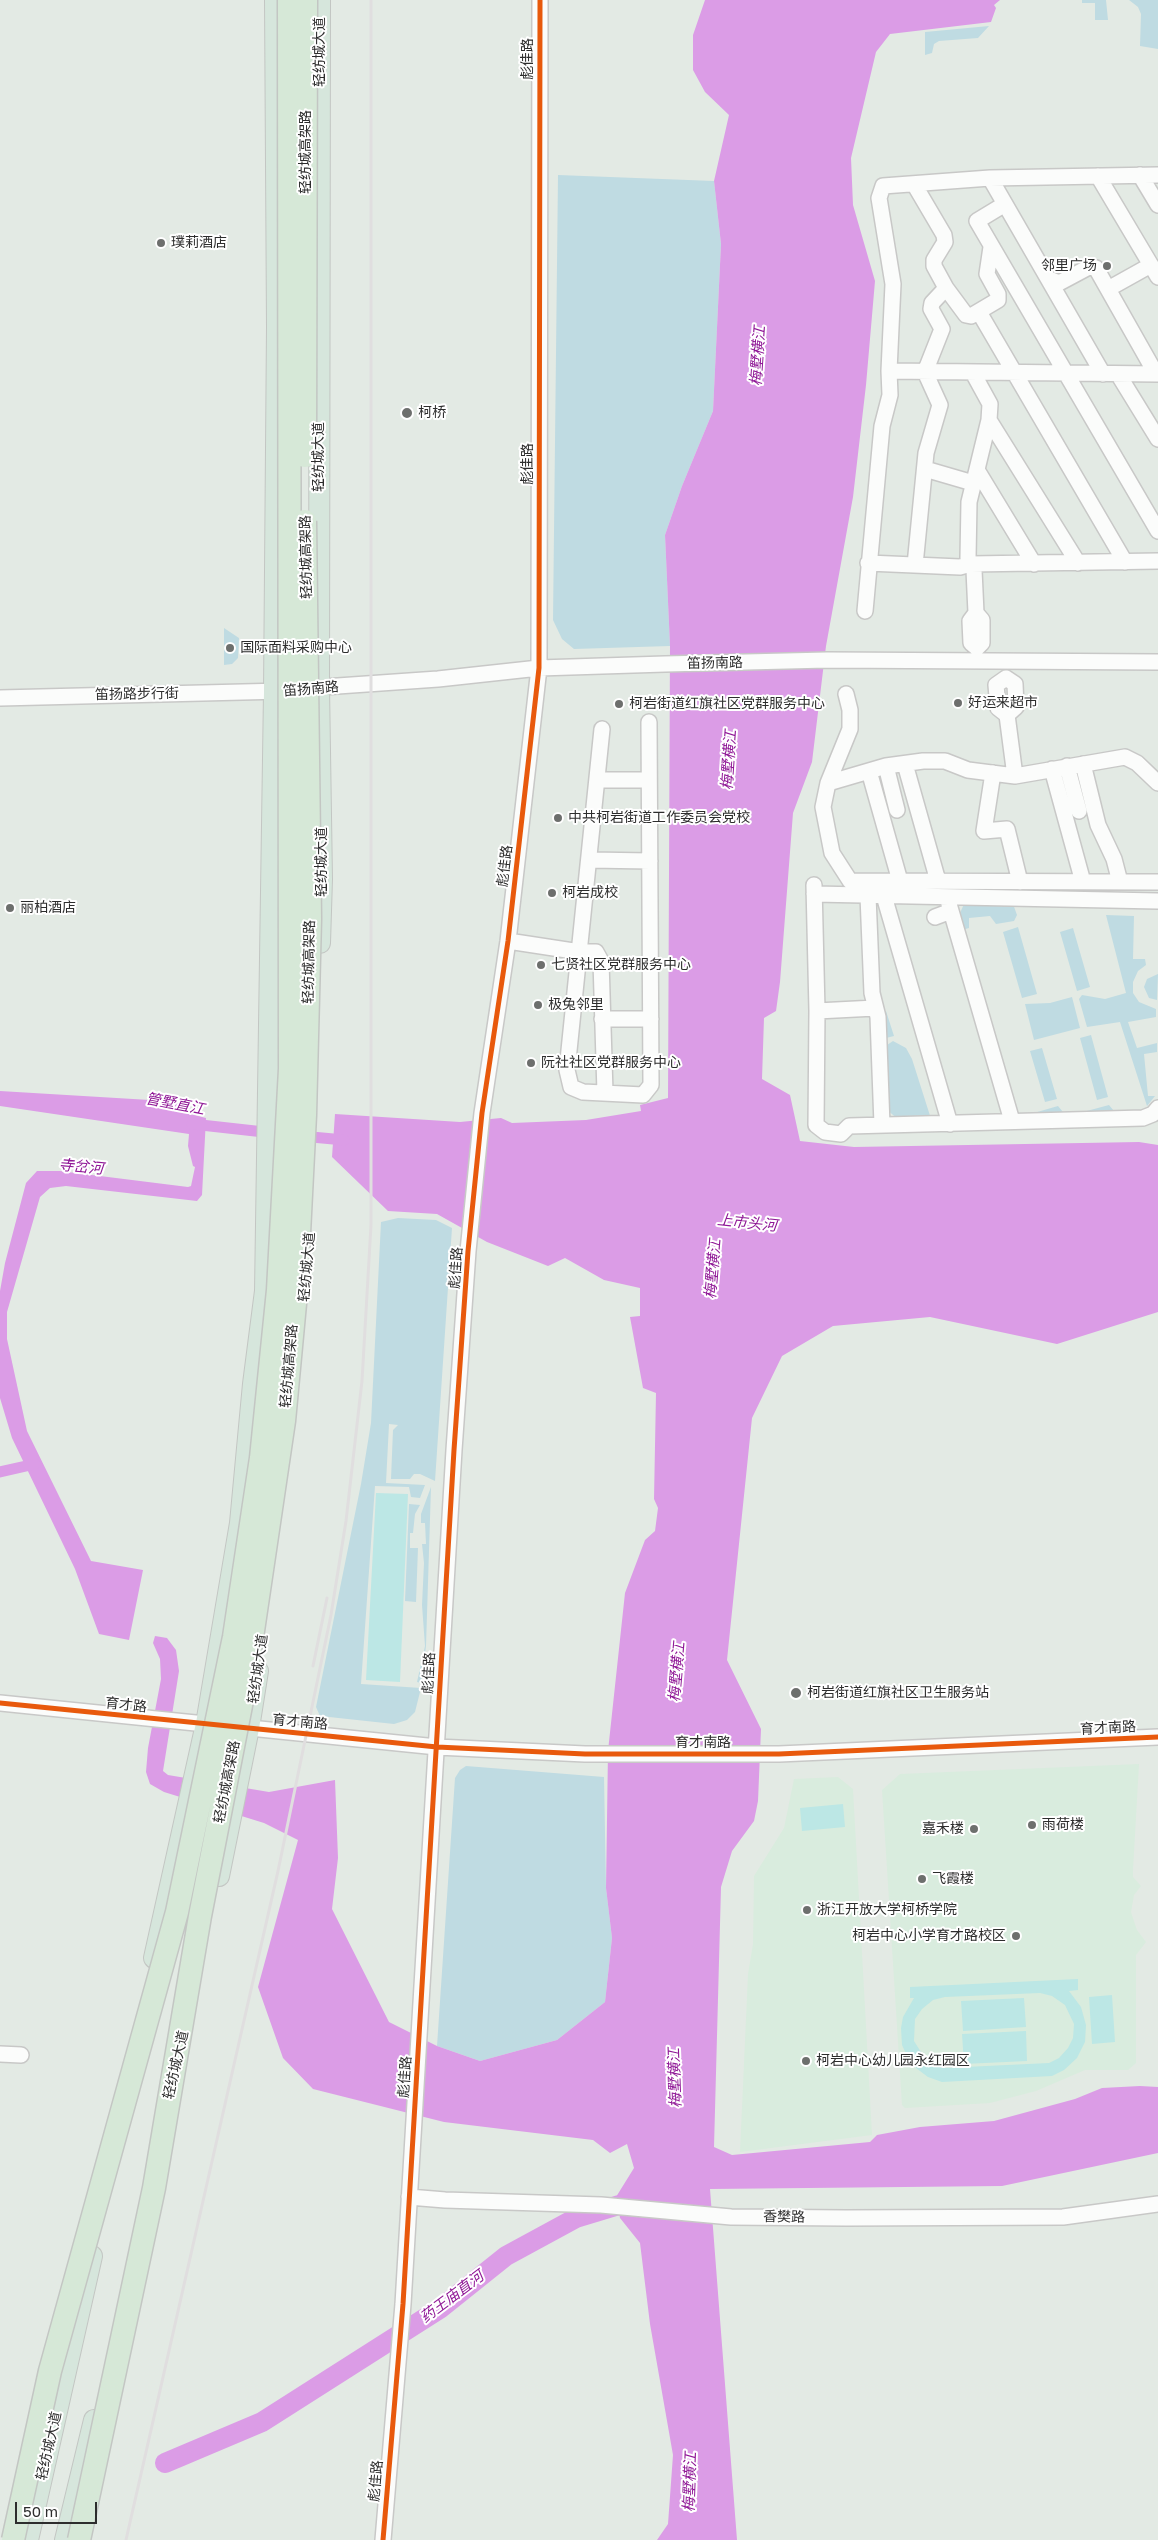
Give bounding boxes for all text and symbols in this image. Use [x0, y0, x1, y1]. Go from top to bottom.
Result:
street label: 轻纺城大道 [312, 17, 328, 87]
street label: 彪佳路 [520, 38, 536, 80]
street label: 轻纺城高架路 [298, 110, 314, 194]
place label: 璞莉酒店 [171, 235, 227, 251]
marker: 璞莉酒店 [155, 237, 167, 249]
place label: 邻里广场 [1041, 258, 1097, 274]
marker: 邻里广场 [1101, 260, 1113, 272]
water label: 梅墅横江 [747, 325, 769, 387]
place label: 柯桥 [418, 405, 446, 421]
marker: 柯桥 [400, 406, 414, 420]
street label: 轻纺城大道 [311, 422, 327, 492]
street label: 彪佳路 [520, 443, 536, 485]
street label: 轻纺城高架路 [297, 515, 315, 599]
place label: 国际面料采购中心 [240, 640, 352, 656]
marker: 国际面料采购中心 [224, 642, 236, 654]
street label: 笛扬南路 [687, 654, 743, 672]
street label: 笛扬南路 [282, 678, 340, 700]
street label: 笛扬路步行街 [95, 685, 179, 703]
place label: 好运来超市 [968, 695, 1038, 711]
place label: 柯岩街道红旗社区党群服务中心 [629, 696, 825, 712]
marker: 好运来超市 [952, 697, 964, 709]
marker: 柯岩街道红旗社区党群服务中心 [613, 698, 625, 710]
water label: 梅墅横江 [718, 729, 740, 791]
place label: 中共柯岩街道工作委员会党校 [568, 810, 750, 826]
marker: 中共柯岩街道工作委员会党校 [552, 812, 564, 824]
street label: 轻纺城大道 [314, 827, 330, 897]
street label: 彪佳路 [494, 844, 516, 888]
place label: 柯岩成校 [562, 885, 618, 901]
marker: 柯岩成校 [546, 887, 558, 899]
place label: 丽柏酒店 [20, 900, 76, 916]
marker: 丽柏酒店 [4, 902, 16, 914]
street label: 轻纺城高架路 [300, 920, 318, 1004]
place label: 七贤社区党群服务中心 [551, 957, 691, 973]
marker: 七贤社区党群服务中心 [535, 959, 547, 971]
place label: 极兔邻里 [548, 997, 604, 1013]
marker: 极兔邻里 [532, 999, 544, 1011]
place label: 阮社社区党群服务中心 [541, 1055, 681, 1071]
marker: 阮社社区党群服务中心 [525, 1057, 537, 1069]
water label: 管墅直江 [144, 1089, 206, 1119]
water label: 寺岔河 [58, 1156, 104, 1178]
water label: 上市头河 [716, 1211, 778, 1235]
street label: 轻纺城大道 [296, 1231, 318, 1303]
water label: 梅墅横江 [701, 1238, 725, 1300]
street label: 彪佳路 [446, 1246, 466, 1290]
street label: 轻纺城高架路 [277, 1323, 301, 1409]
street label: 轻纺城大道 [245, 1633, 271, 1705]
water label: 梅墅横江 [665, 1641, 689, 1703]
street label: 彪佳路 [420, 1652, 438, 1694]
place label: 柯岩街道红旗社区卫生服务站 [807, 1685, 989, 1701]
marker: 柯岩街道红旗社区卫生服务站 [789, 1686, 803, 1700]
street label: 育才路 [104, 1694, 148, 1716]
street label: 育才南路 [271, 1711, 329, 1733]
street label: 育才南路 [1080, 1718, 1136, 1738]
street label: 育才南路 [675, 1735, 731, 1751]
street label: 轻纺城高架路 [211, 1739, 243, 1825]
place label: 雨荷楼 [1042, 1817, 1084, 1833]
marker: 雨荷楼 [1026, 1819, 1038, 1831]
place label: 嘉禾楼 [922, 1821, 964, 1837]
marker: 嘉禾楼 [968, 1823, 980, 1835]
place label: 飞霞楼 [932, 1871, 974, 1887]
marker: 飞霞楼 [916, 1873, 928, 1885]
place label: 浙江开放大学柯桥学院 [817, 1902, 957, 1918]
marker: 浙江开放大学柯桥学院 [801, 1904, 813, 1916]
place label: 柯岩中心小学育才路校区 [852, 1928, 1006, 1944]
marker: 柯岩中心小学育才路校区 [1010, 1930, 1022, 1942]
street label: 轻纺城大道 [160, 2029, 192, 2101]
water label: 梅墅横江 [665, 2048, 685, 2108]
place label: 柯岩中心幼儿园永红园区 [816, 2053, 970, 2069]
street label: 彪佳路 [395, 2055, 415, 2099]
marker: 柯岩中心幼儿园永红园区 [800, 2055, 812, 2067]
street label: 香樊路 [763, 2208, 805, 2226]
water label: 药王庙直河 [417, 2267, 487, 2327]
street label: 轻纺城大道 [33, 2410, 65, 2482]
water label: 梅墅横江 [680, 2452, 700, 2512]
street label: 彪佳路 [366, 2459, 386, 2503]
scale bar [18, 2492, 100, 2524]
text: 50 m [23, 2502, 58, 2520]

